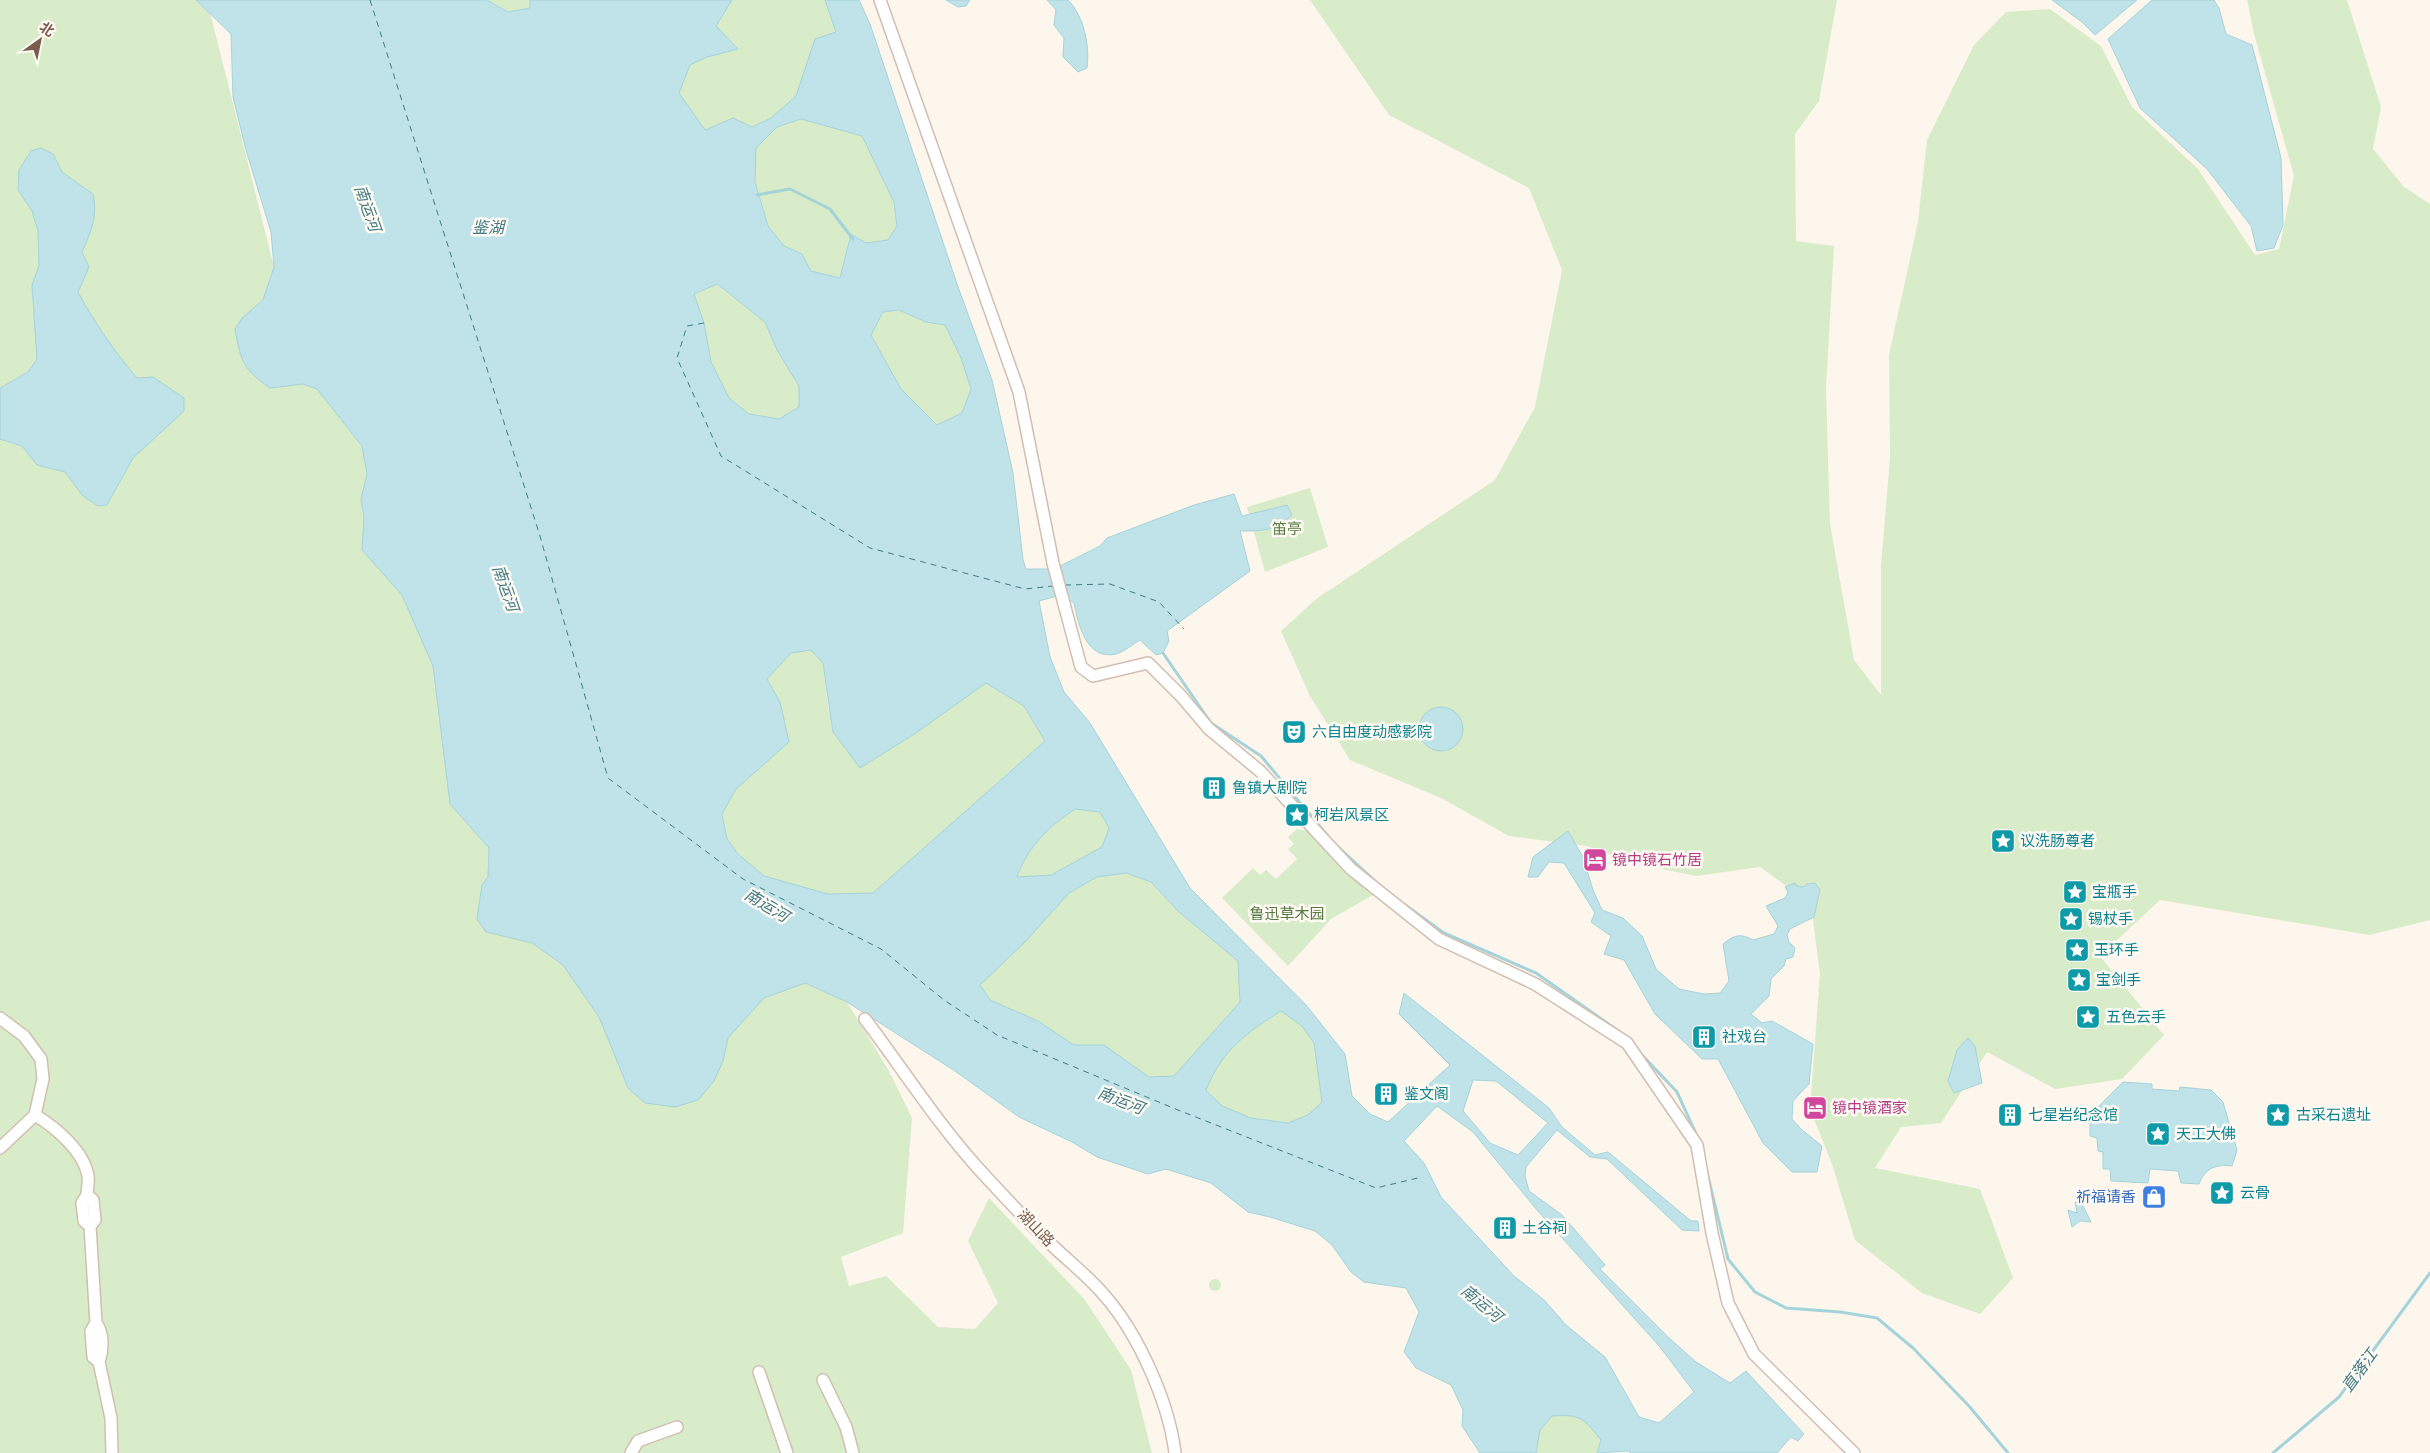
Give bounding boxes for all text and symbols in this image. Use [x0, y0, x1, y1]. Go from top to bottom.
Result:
north arrow [15, 15, 65, 65]
text: 北 [36, 19, 57, 41]
water label: 南运河 [349, 183, 385, 237]
water label: 鉴湖 [472, 219, 507, 239]
park label: 笛亭 [1272, 521, 1302, 540]
water label: 南运河 [487, 563, 523, 617]
theatre icon: 六自由度动感影院 [1281, 719, 1307, 745]
place label: 六自由度动感影院 [1312, 723, 1432, 743]
building icon: 鲁镇大剧院 [1201, 775, 1227, 801]
place label: 鲁镇大剧院 [1232, 780, 1307, 799]
place icon: 柯岩风景区 [1284, 802, 1310, 828]
place label: 柯岩风景区 [1314, 807, 1389, 826]
place icon: 议洗肠尊者 [1990, 828, 2016, 854]
place label: 议洗肠尊者 [2020, 833, 2095, 852]
hotel icon: 镜中镜石竹居 [1582, 847, 1608, 873]
place label: 镜中镜石竹居 [1612, 852, 1702, 871]
place icon: 宝瓶手 [2062, 879, 2088, 905]
place label: 宝瓶手 [2092, 884, 2137, 903]
water label: 南运河 [740, 886, 794, 929]
park label: 鲁迅草木园 [1249, 906, 1325, 925]
place icon: 锡杖手 [2058, 906, 2084, 932]
place label: 锡杖手 [2088, 910, 2133, 930]
place icon: 玉环手 [2064, 937, 2090, 963]
place label: 玉环手 [2094, 942, 2139, 961]
place icon: 宝剑手 [2066, 967, 2092, 993]
place label: 宝剑手 [2096, 971, 2141, 991]
place icon: 五色云手 [2075, 1004, 2101, 1030]
place label: 五色云手 [2106, 1009, 2166, 1028]
building icon: 社戏台 [1691, 1024, 1717, 1050]
place label: 社戏台 [1722, 1029, 1767, 1048]
building icon: 鉴文阁 [1373, 1081, 1399, 1107]
water label: 南运河 [1094, 1084, 1149, 1121]
place label: 鉴文阁 [1404, 1086, 1449, 1105]
hotel icon: 镜中镜酒家 [1802, 1095, 1828, 1121]
place label: 镜中镜酒家 [1832, 1100, 1907, 1119]
building icon: 七星岩纪念馆 [1997, 1102, 2023, 1128]
place icon: 古采石遗址 [2265, 1102, 2291, 1128]
place label: 七星岩纪念馆 [2028, 1107, 2118, 1126]
place label: 古采石遗址 [2296, 1107, 2371, 1126]
place icon: 天工大佛 [2145, 1121, 2171, 1147]
place label: 天工大佛 [2176, 1125, 2236, 1145]
place icon: 云骨 [2209, 1180, 2235, 1206]
shop icon: 祈福请香 [2141, 1184, 2167, 1210]
place label: 云骨 [2240, 1185, 2270, 1204]
place label: 祈福请香 [2076, 1189, 2136, 1208]
street label: 湖山路 [1012, 1206, 1057, 1252]
building icon: 土谷祠 [1492, 1215, 1518, 1241]
place label: 土谷祠 [1522, 1220, 1567, 1239]
water label: 南运河 [1456, 1281, 1508, 1330]
water label: 直落江 [2338, 1344, 2384, 1396]

